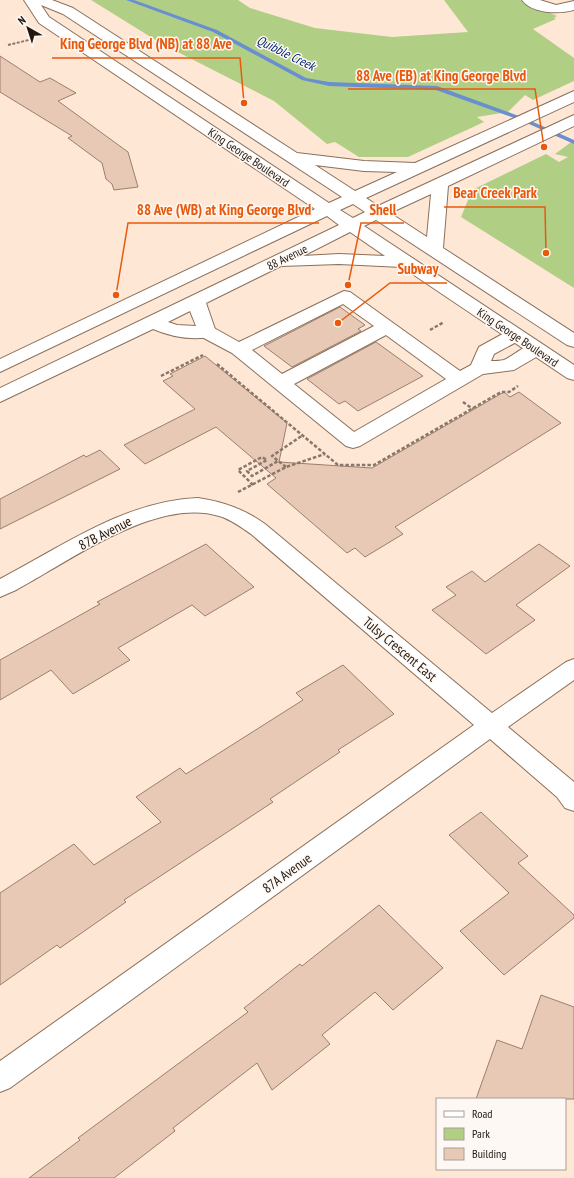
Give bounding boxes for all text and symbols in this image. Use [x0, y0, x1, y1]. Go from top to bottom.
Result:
north arrow [8, 8, 48, 48]
text: N [15, 13, 28, 28]
callout: King George Blvd (NB) at 88 Ave [52, 31, 240, 58]
water label: Quibble Creek [254, 32, 320, 75]
text: King George Blvd (NB) at 88 Ave [60, 34, 232, 53]
callout: 88 Ave (EB) at King George Blvd [348, 62, 535, 89]
text: 88 Ave (EB) at King George Blvd [356, 66, 526, 85]
street label: King George Boulevard [205, 124, 293, 190]
callout: Bear Creek Park [444, 180, 545, 207]
text: Bear Creek Park [453, 183, 538, 202]
callout: 88 Ave (WB) at King George Blvd [128, 196, 319, 223]
callout: Shell [361, 196, 404, 223]
text: 88 Ave (WB) at King George Blvd [137, 200, 312, 219]
text: Shell [369, 200, 397, 219]
street label: 88 Avenue [264, 241, 310, 273]
callout: Subway [390, 256, 447, 283]
text: Subway [398, 259, 439, 278]
street label: King George Boulevard [474, 304, 562, 370]
street label: 87B Avenue [75, 512, 135, 554]
street label: Tulsy Crescent East [359, 613, 441, 685]
street label: 87A Avenue [259, 849, 315, 897]
legend [436, 1098, 566, 1170]
text: Road [472, 1106, 492, 1121]
text: Park [472, 1126, 490, 1141]
text: Building [472, 1146, 507, 1161]

